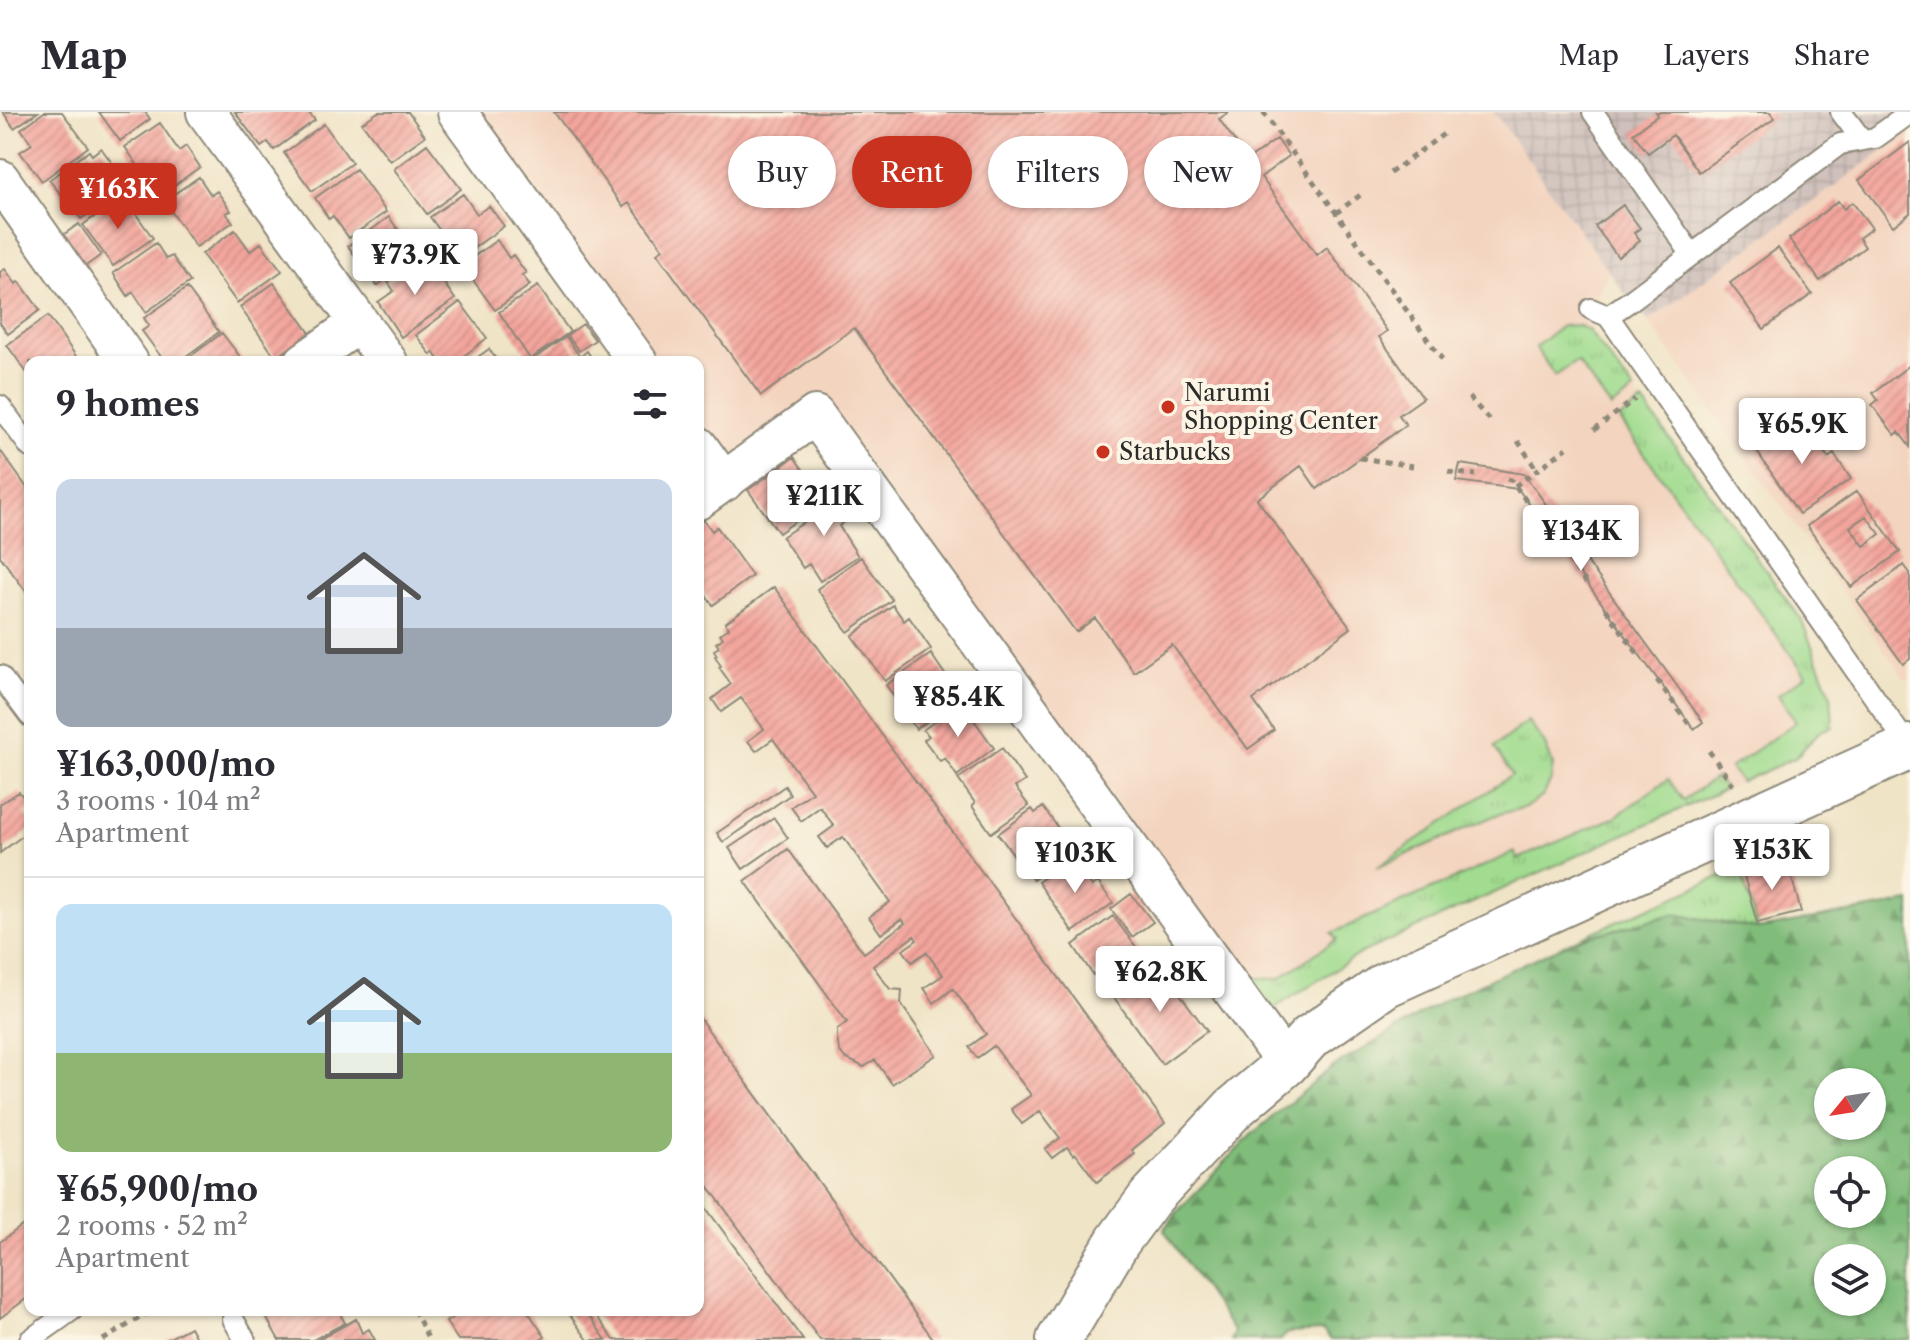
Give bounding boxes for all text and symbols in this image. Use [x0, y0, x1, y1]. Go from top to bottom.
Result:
text: Map [40, 32, 128, 79]
text: Map [1559, 38, 1619, 72]
text: Layers [1663, 38, 1750, 72]
text: Share [1794, 38, 1870, 72]
chip: Buy [728, 136, 836, 208]
chip: Rent [852, 136, 972, 208]
chip: Filters [988, 136, 1128, 208]
chip: New [1144, 136, 1261, 208]
pin: ¥163K [62, 163, 174, 231]
text: ¥163K [78, 173, 158, 205]
pin: ¥73.9K [350, 229, 480, 297]
text: ¥73.9K [371, 239, 459, 271]
place label: Narumi Shopping Center [1184, 378, 1378, 435]
icon: filters [628, 382, 672, 426]
text: 9 homes [56, 383, 200, 425]
marker: Narumi Shopping Center [1159, 398, 1177, 416]
pin: ¥65.9K [1737, 398, 1867, 466]
text: ¥65.9K [1757, 408, 1847, 440]
place label: Starbucks [1119, 437, 1231, 466]
marker: Starbucks [1094, 443, 1112, 461]
pin: ¥211K [768, 470, 880, 538]
text: ¥211K [785, 480, 863, 512]
pin: ¥134K [1525, 505, 1637, 573]
text: ¥134K [1541, 515, 1621, 547]
icon: home [292, 531, 436, 675]
pin: ¥85.4K [893, 671, 1023, 739]
text: ¥85.4K [912, 681, 1004, 713]
text: ¥163,000/mo [56, 743, 276, 785]
text: 3 rooms · 104 m² [56, 785, 261, 817]
text: Apartment [56, 817, 189, 849]
pin: ¥153K [1716, 824, 1828, 892]
pin: ¥103K [1019, 827, 1131, 895]
text: ¥153K [1732, 834, 1812, 866]
text: ¥103K [1034, 837, 1116, 869]
pin: ¥62.8K [1095, 946, 1225, 1014]
icon: home [292, 956, 436, 1100]
text: ¥62.8K [1114, 956, 1206, 988]
north arrow [1814, 1068, 1886, 1140]
map controls [1814, 1068, 1886, 1316]
button: locate [1814, 1156, 1886, 1228]
text: ¥65,900/mo [56, 1168, 258, 1210]
text: 2 rooms · 52 m² [56, 1210, 248, 1242]
text: Apartment [56, 1242, 189, 1274]
button: layers [1814, 1244, 1886, 1316]

